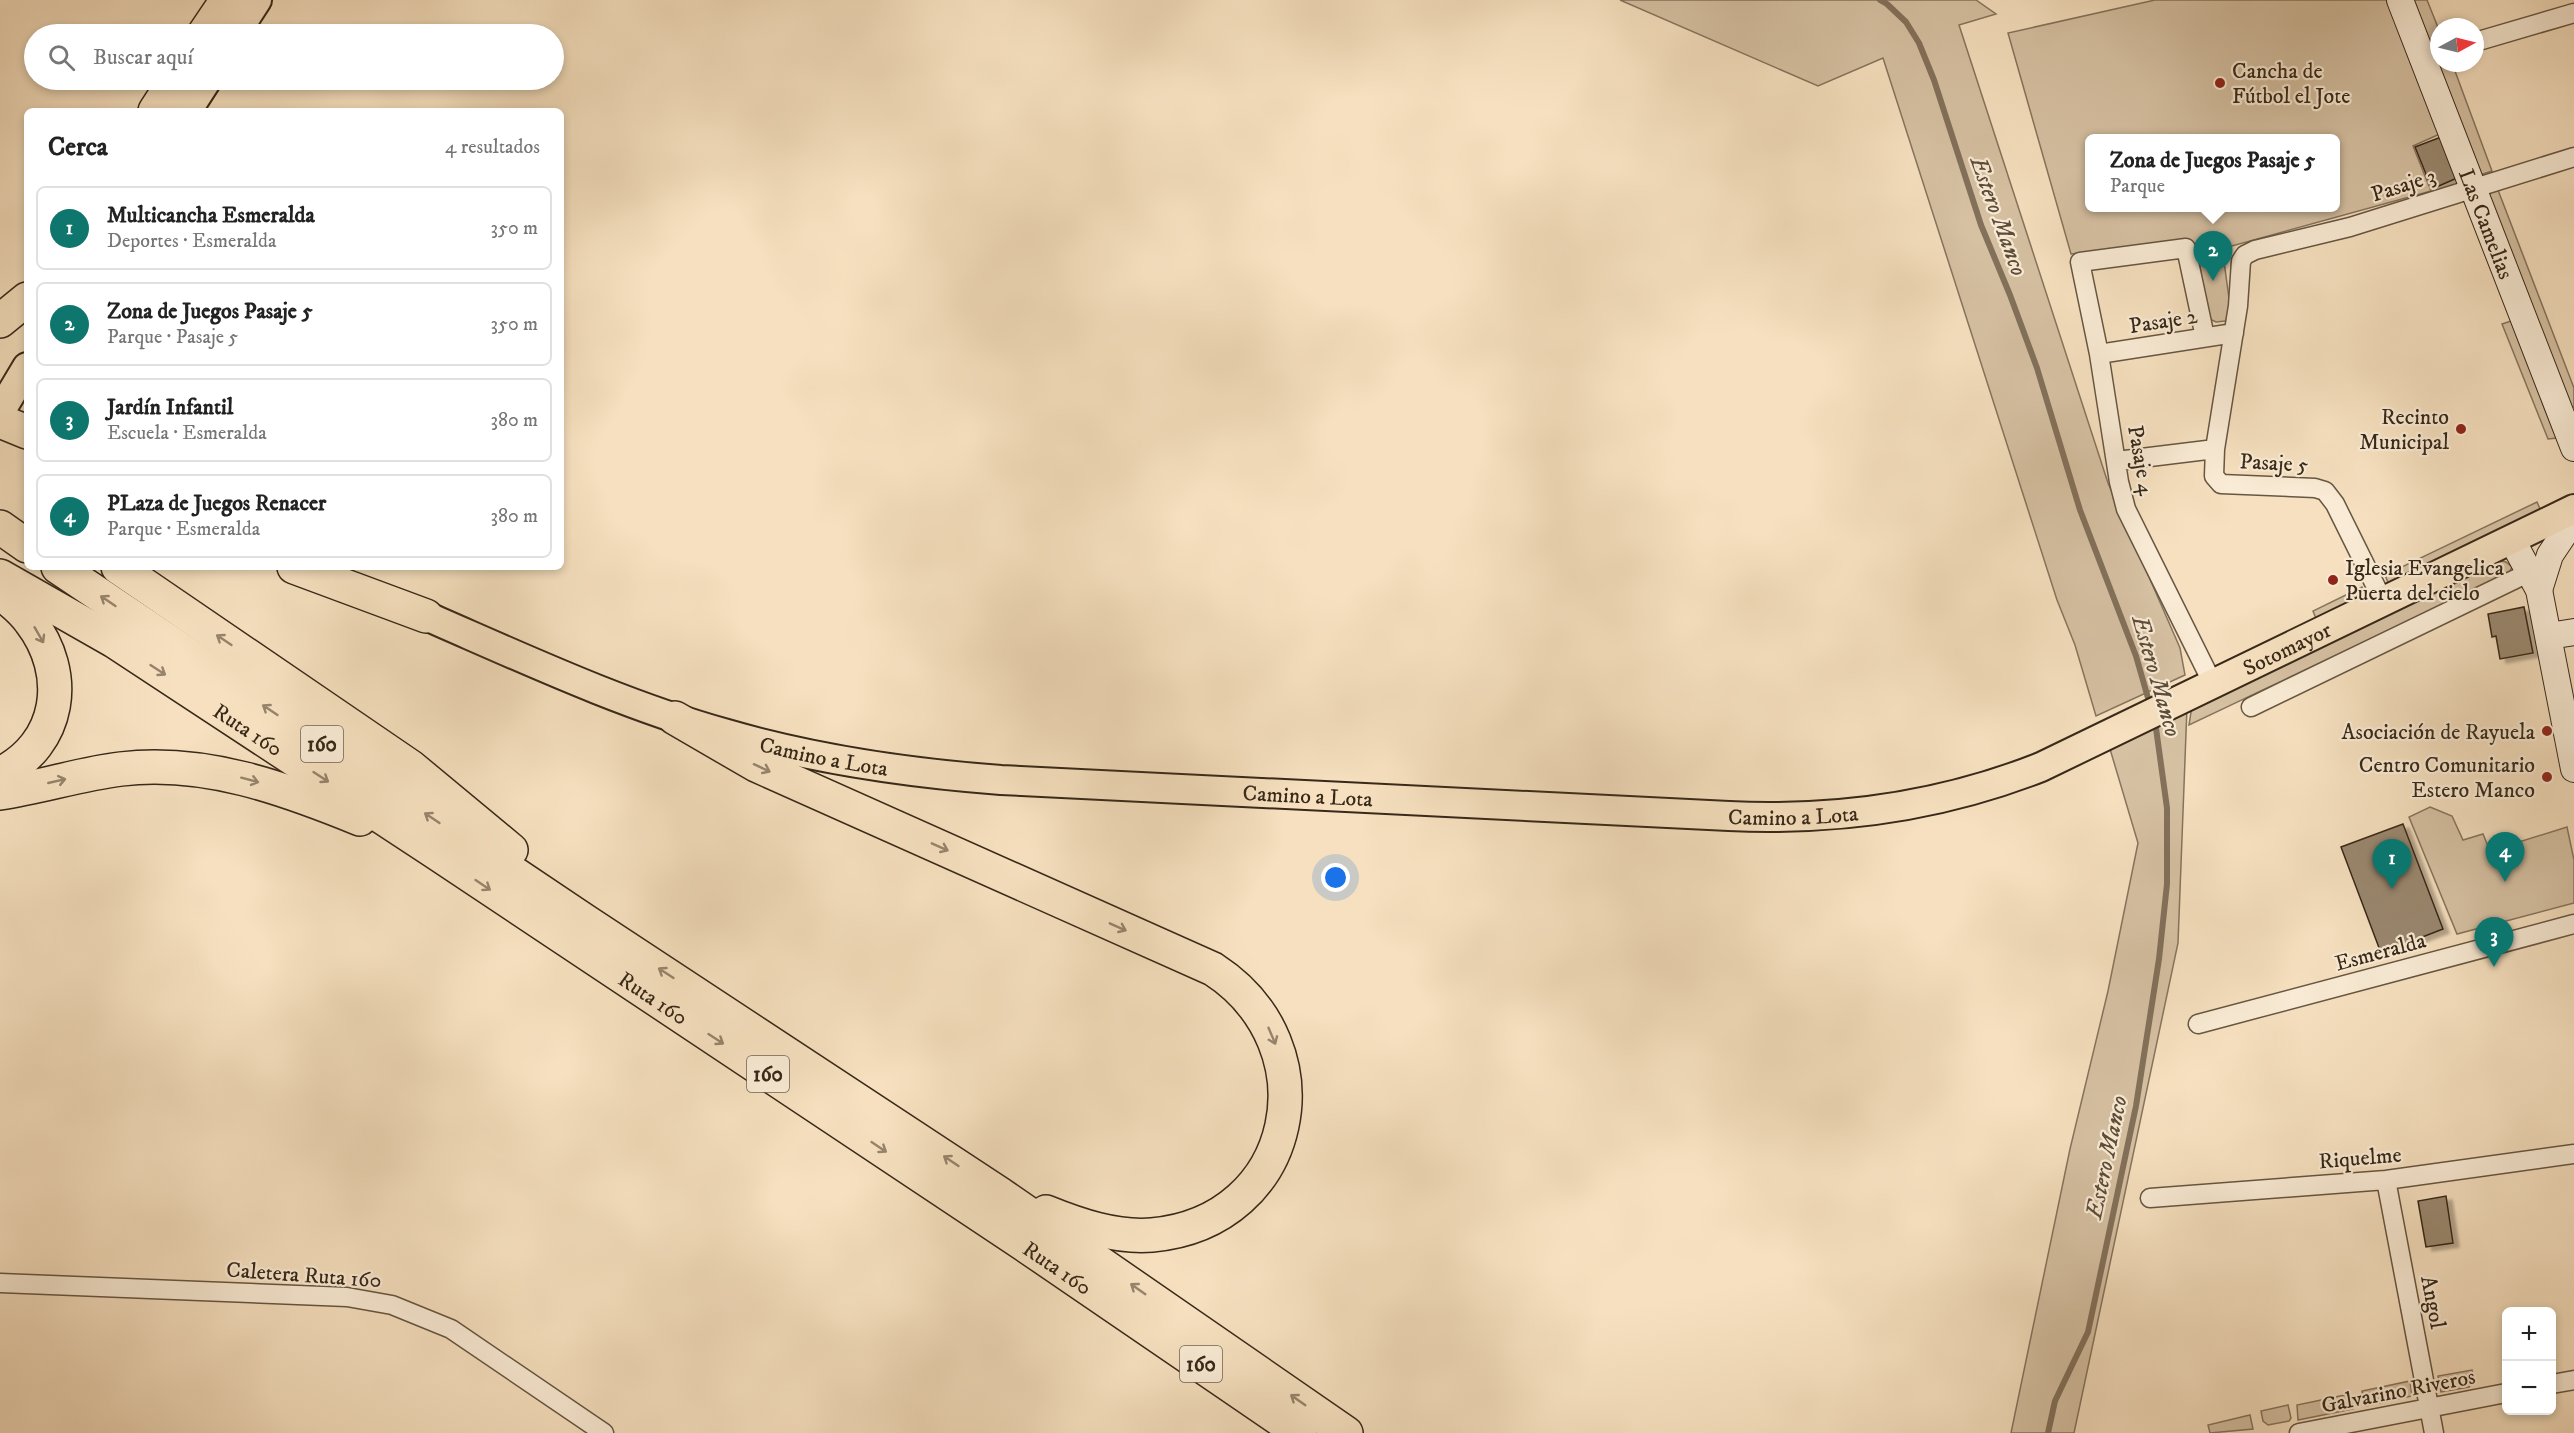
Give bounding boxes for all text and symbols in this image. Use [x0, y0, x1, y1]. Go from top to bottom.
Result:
north arrow [2430, 18, 2484, 72]
search box [24, 24, 564, 90]
icon: search [45, 41, 78, 74]
text: Buscar aquí [93, 44, 193, 71]
place label: Cancha de Fútbol el Jote [2232, 58, 2350, 110]
marker: Cancha de Fútbol el Jote [2213, 76, 2227, 90]
text: Cerca [48, 131, 108, 164]
popup [2085, 134, 2340, 212]
text: 4 resultados [445, 135, 540, 160]
text: Zona de Juegos Pasaje 5 [2110, 147, 2315, 174]
water label: Estero Manco [1962, 151, 2034, 280]
street label: Pasaje 3 [2368, 162, 2439, 208]
street label: Las Camelias [2452, 165, 2519, 283]
text: Parque [2110, 174, 2165, 199]
text: Multicancha Esmeralda [107, 202, 315, 229]
text: 1 [66, 216, 73, 241]
text: 350 m [491, 216, 538, 241]
text: Deportes · Esmeralda [107, 229, 277, 254]
pin: 2 [2194, 232, 2232, 281]
text: Zona de Juegos Pasaje 5 [107, 298, 313, 325]
street label: Pasaje 2 [2127, 303, 2199, 340]
text: 2 [65, 312, 74, 337]
text: 350 m [491, 312, 538, 337]
text: Parque · Pasaje 5 [107, 325, 238, 350]
text: Jardín Infantil [107, 394, 233, 421]
place label: Recinto Municipal [2359, 404, 2449, 456]
text: 3 [66, 408, 73, 433]
text: 380 m [490, 408, 538, 433]
text: Escuela · Esmeralda [107, 421, 267, 446]
marker: Recinto Municipal [2454, 422, 2468, 436]
street label: Pasaje 4 [2121, 423, 2160, 499]
street label: Pasaje 5 [2239, 448, 2309, 479]
text: PLaza de Juegos Renacer [107, 490, 326, 517]
text: 4 [64, 504, 75, 529]
text: 380 m [490, 504, 538, 529]
text: Parque · Esmeralda [107, 517, 260, 542]
place label: Iglesia Evangelica Puerta del cielo [2345, 555, 2505, 607]
marker: Iglesia Evangelica Puerta del cielo [2326, 573, 2340, 587]
one-way arrow [100, 595, 117, 607]
water label: Estero Manco [2124, 610, 2188, 740]
street label: Sotomayor [2239, 616, 2337, 682]
one-way arrow [33, 626, 45, 643]
one-way arrow [216, 634, 232, 646]
one-way arrow [149, 664, 166, 676]
street label: Ruta 160 [208, 698, 287, 763]
one-way arrow [262, 704, 279, 716]
place label: Asociación de Rayuela [2342, 719, 2536, 746]
marker: Asociación de Rayuela [2540, 724, 2554, 738]
road number: 160 [301, 726, 343, 762]
street label: Camino a Lota [757, 731, 890, 783]
place label: Centro Comunitario Estero Manco [2359, 752, 2535, 804]
one-way arrow [753, 762, 771, 774]
marker: Centro Comunitario Estero Manco [2540, 770, 2554, 784]
one-way arrow [312, 772, 329, 784]
one-way arrow [48, 775, 67, 787]
one-way arrow [240, 775, 259, 786]
street label: Camino a Lota [1242, 780, 1374, 813]
street label: Camino a Lota [1728, 800, 1860, 832]
one-way arrow [424, 812, 441, 824]
pin: 4 [2486, 832, 2524, 882]
pin: 1 [2372, 840, 2412, 889]
one-way arrow [931, 842, 949, 854]
your location [1321, 863, 1350, 892]
one-way arrow [475, 879, 491, 891]
pin: 3 [2474, 918, 2514, 967]
one-way arrow [1109, 921, 1127, 933]
street label: Esmeralda [2332, 927, 2429, 978]
street label: Ruta 160 [613, 966, 693, 1032]
one-way arrow [658, 967, 675, 980]
one-way arrow [1268, 1027, 1279, 1045]
one-way arrow [707, 1033, 724, 1045]
road number: 160 [747, 1056, 789, 1092]
water label: Estero Manco [2079, 1093, 2135, 1223]
one-way arrow [870, 1140, 887, 1153]
street label: Riquelme [2318, 1141, 2403, 1176]
one-way arrow [943, 1155, 960, 1167]
street label: Ruta 160 [1017, 1236, 1097, 1302]
street label: Caletera Ruta 160 [225, 1257, 382, 1294]
street label: Angol [2414, 1273, 2451, 1331]
one-way arrow [1130, 1283, 1146, 1295]
map controls [2502, 1307, 2556, 1415]
button: + [2502, 1307, 2556, 1361]
road number: 160 [1180, 1346, 1222, 1382]
button: − [2502, 1361, 2556, 1415]
street label: Galvarino Riveros [2319, 1363, 2478, 1420]
one-way arrow [1291, 1394, 1307, 1406]

